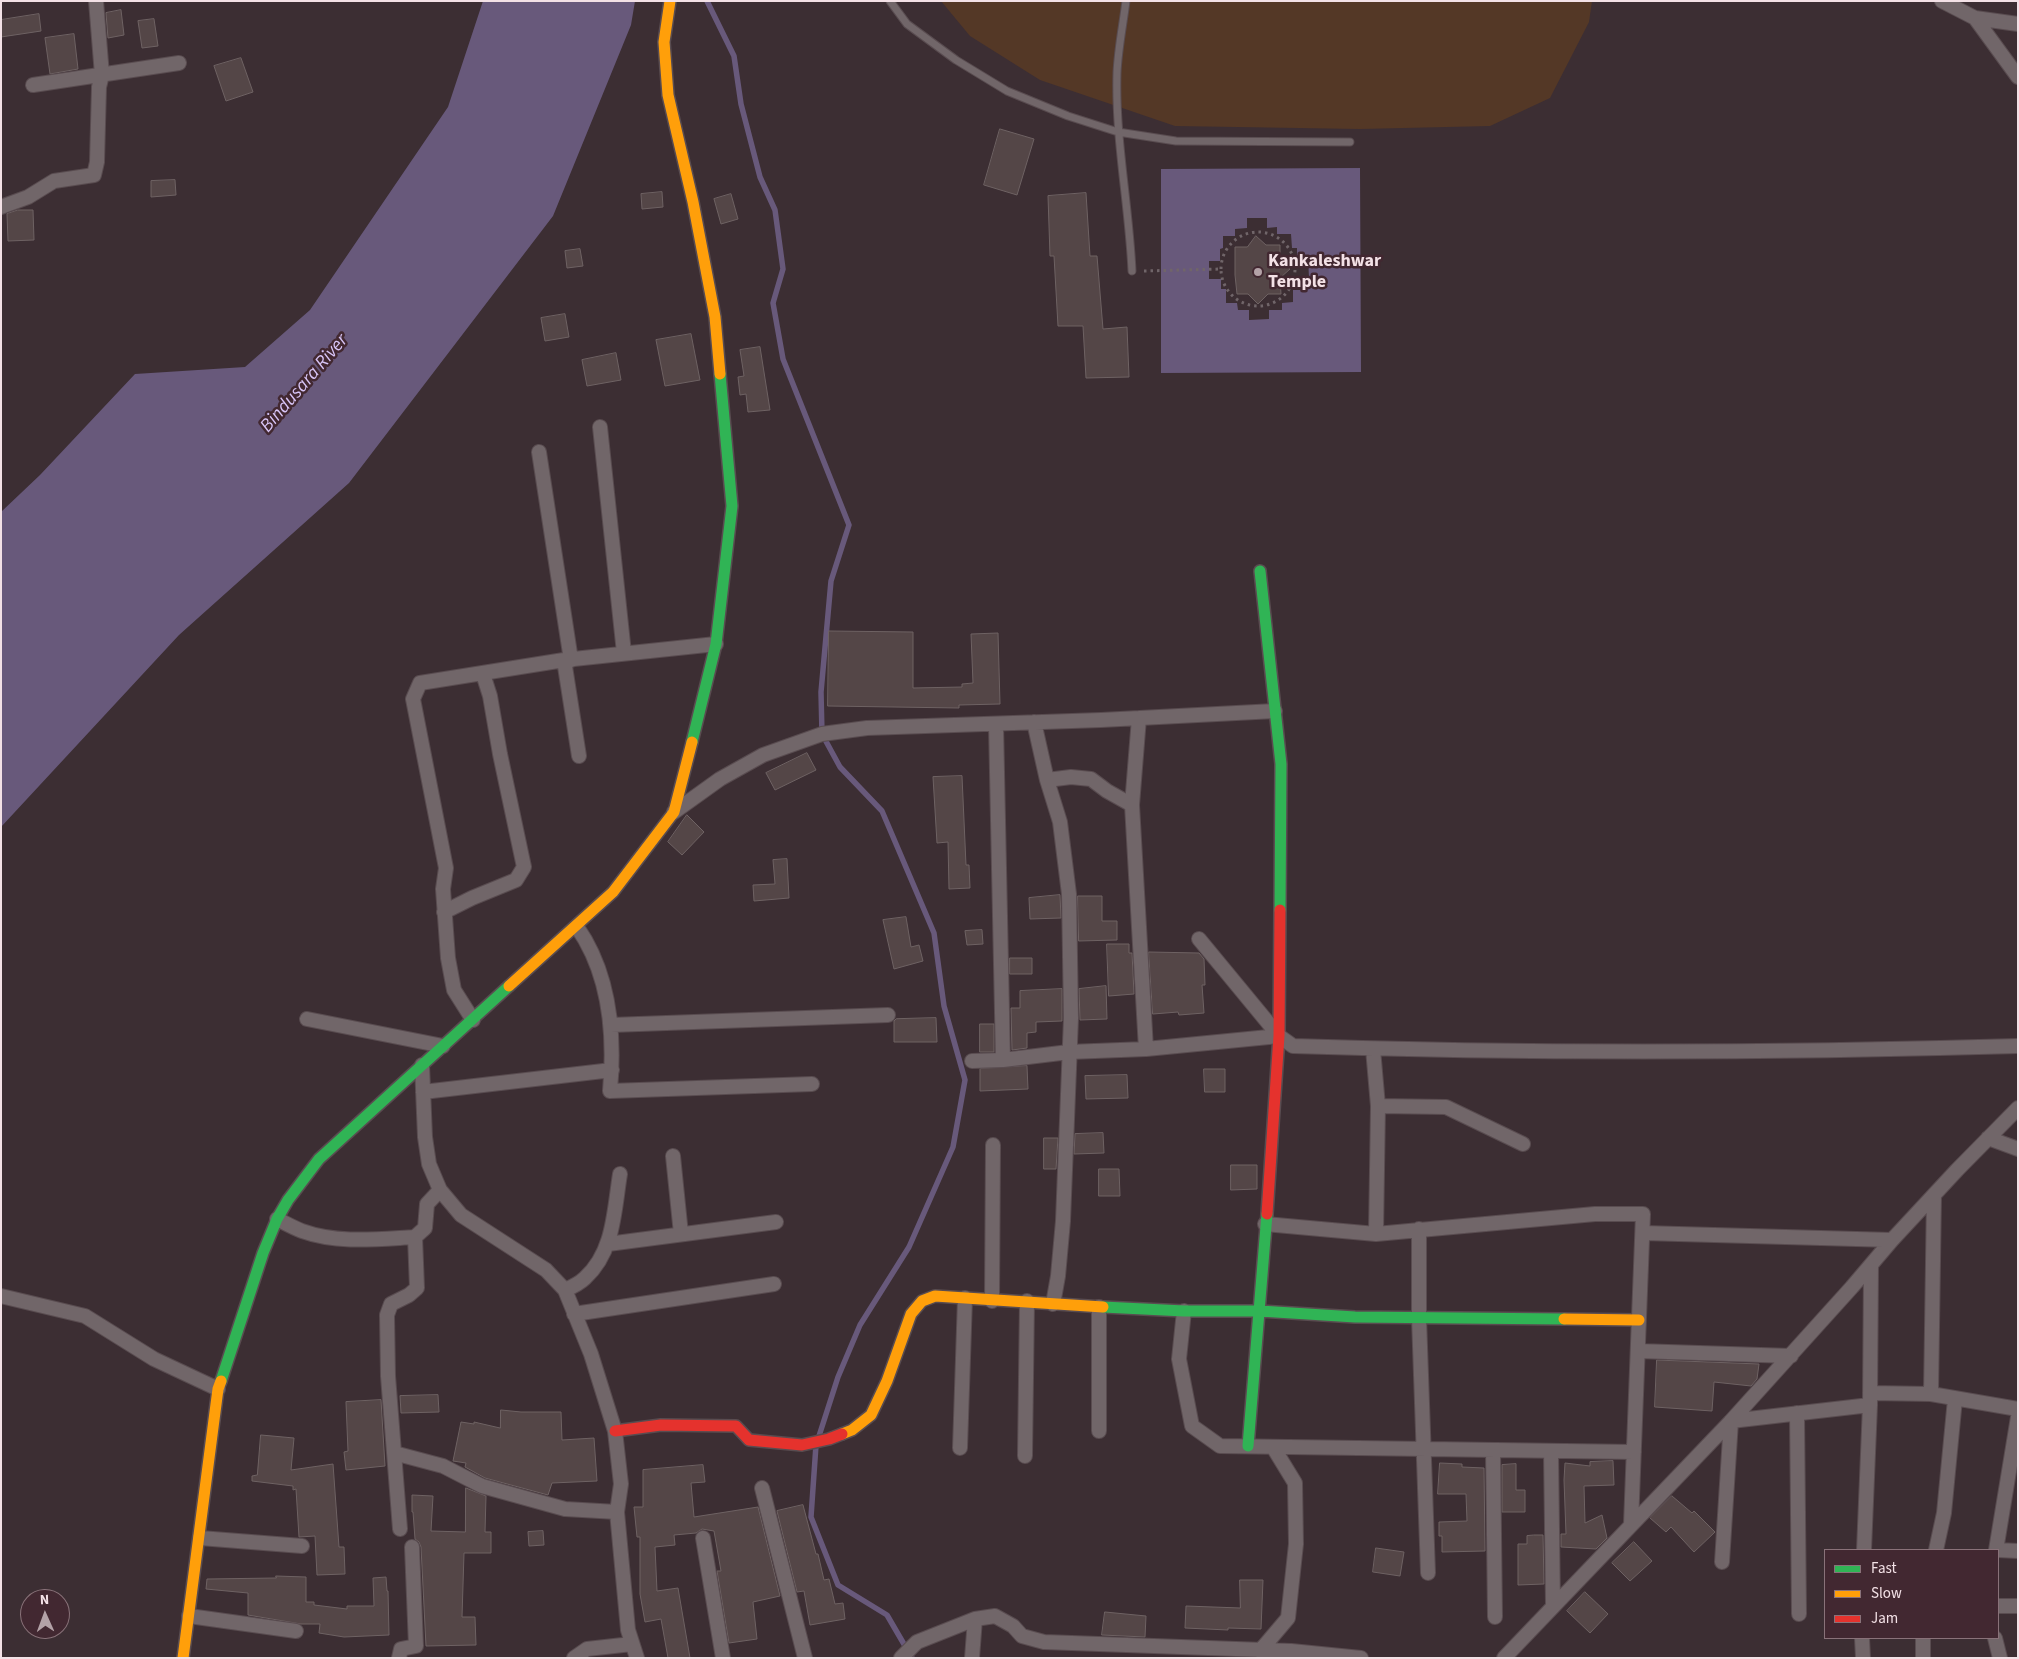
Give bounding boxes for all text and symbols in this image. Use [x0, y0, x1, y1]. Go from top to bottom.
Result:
place label: Kankaleshwar Temple [1268, 251, 1381, 294]
marker: Kankaleshwar Temple [1252, 266, 1264, 278]
water label: Bindusara River [256, 330, 354, 438]
legend [1824, 1549, 1999, 1639]
text: Fast [1871, 1558, 1897, 1579]
text: Slow [1871, 1583, 1902, 1604]
north arrow [20, 1589, 70, 1639]
text: N [40, 1590, 50, 1610]
text: Jam [1871, 1608, 1898, 1629]

